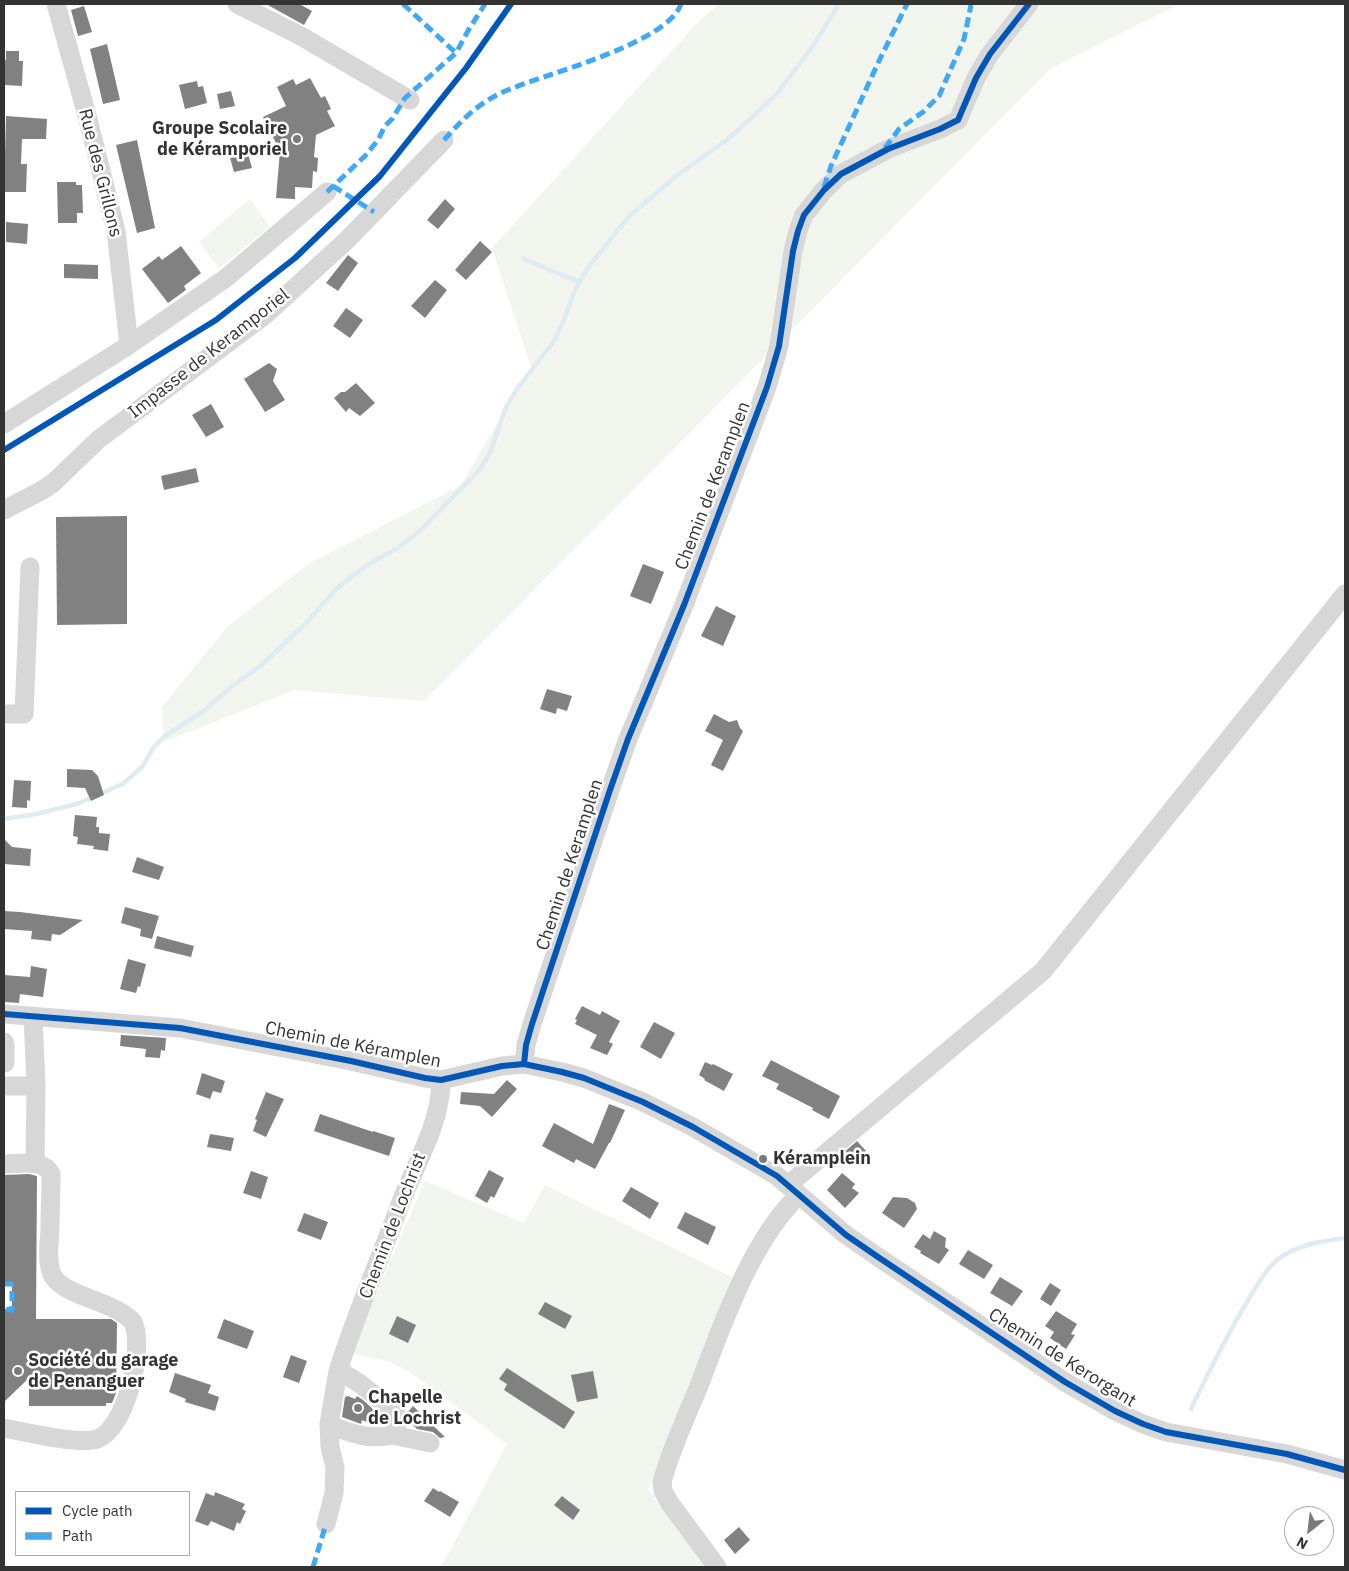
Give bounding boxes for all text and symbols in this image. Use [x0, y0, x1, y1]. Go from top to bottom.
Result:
street label: Rue des Grillons [74, 107, 126, 239]
place label: Groupe Scolaire de Kéramporiel [152, 118, 287, 160]
marker: Groupe Scolaire de Kéramporiel [291, 133, 303, 145]
street label: Impasse de Keramporiel [124, 284, 294, 424]
street label: Chemin de Keramplen [671, 399, 755, 573]
street label: Chemin de Keramplen [532, 777, 608, 953]
street label: Chemin de Kéramplen [263, 1017, 443, 1073]
place label: Kéramplein [773, 1148, 871, 1170]
street label: Chemin de Lochrist [355, 1150, 431, 1302]
marker: Kéramplein [757, 1153, 769, 1165]
street label: Chemin de Kerorgant [984, 1304, 1140, 1412]
place label: Société du garage de Penanguer [28, 1350, 178, 1392]
marker: Société du garage de Penanguer [12, 1365, 24, 1377]
place label: Chapelle de Lochrist [368, 1387, 461, 1430]
marker: Chapelle de Lochrist [352, 1402, 364, 1414]
legend [15, 1491, 190, 1556]
text: Cycle path [62, 1501, 133, 1520]
north arrow [1284, 1506, 1334, 1556]
text: Path [62, 1526, 93, 1545]
text: N [1293, 1533, 1311, 1554]

